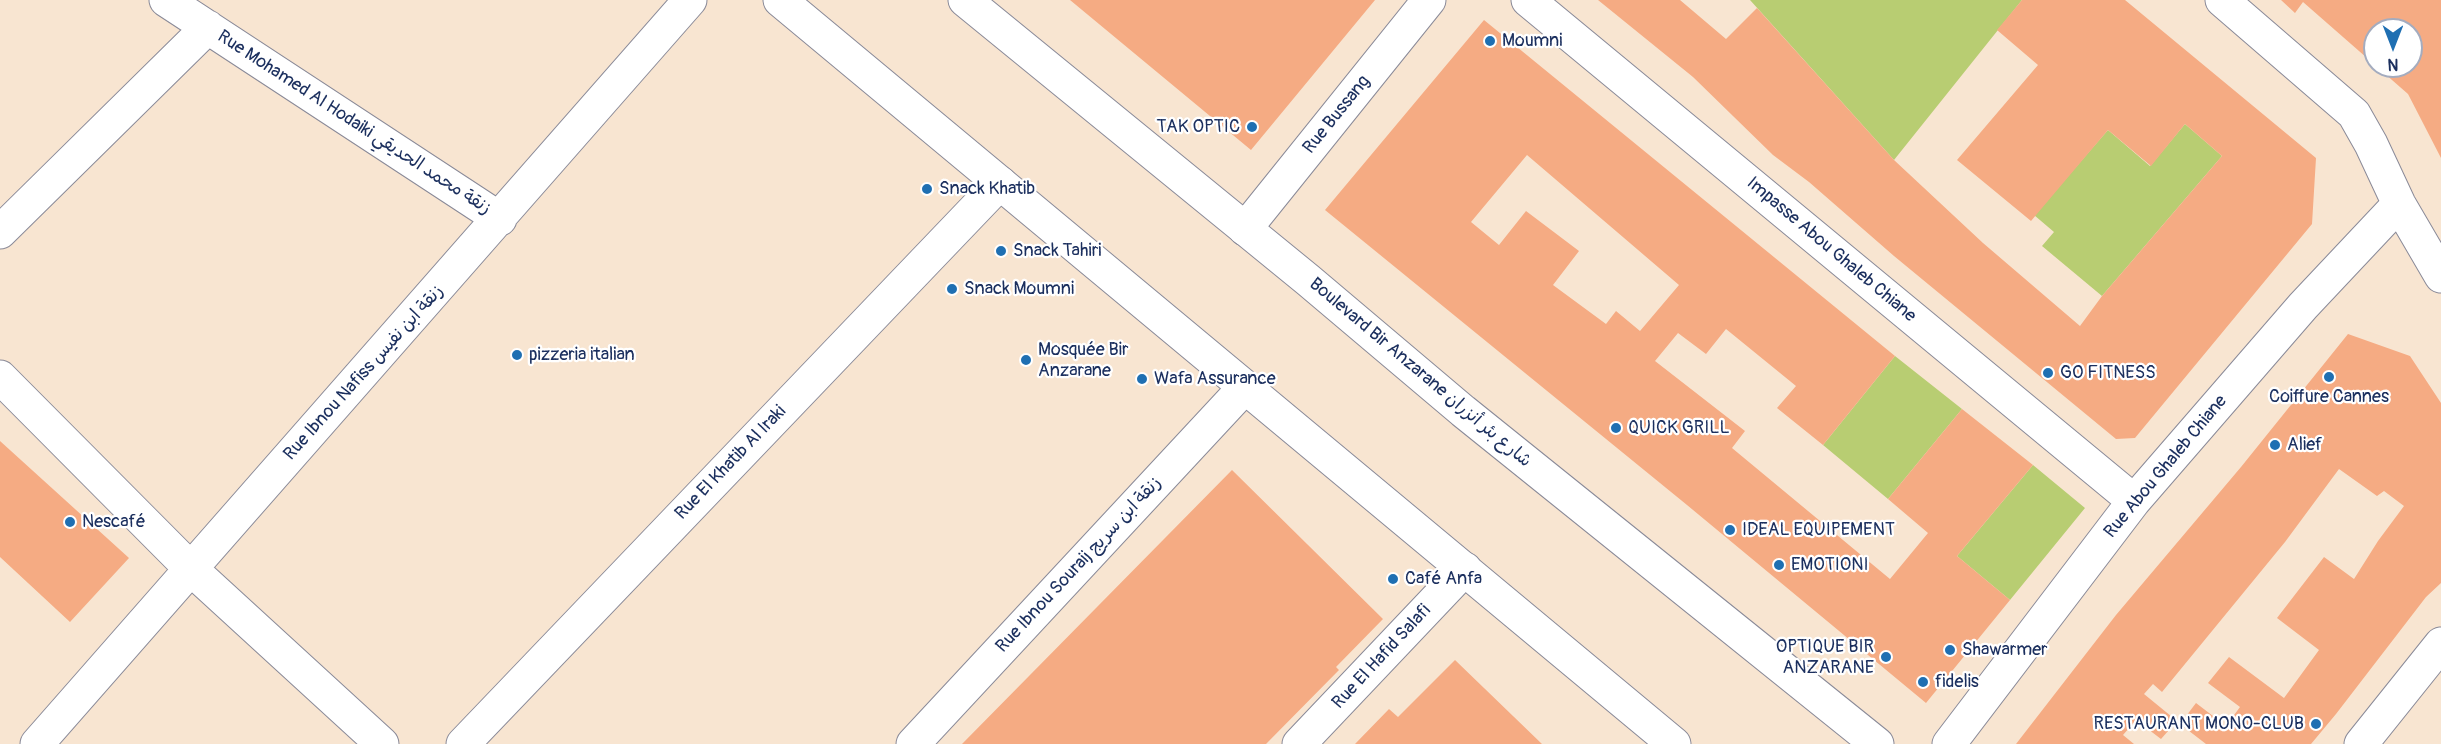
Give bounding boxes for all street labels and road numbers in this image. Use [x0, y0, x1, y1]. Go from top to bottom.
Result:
street label: Rue Mohamed Al Hodaiki زنقة محمد الحديقي [213, 26, 495, 220]
street label: Rue Bussang [1299, 71, 1375, 159]
street label: Impasse Abou Ghaleb Chiane [1742, 173, 1920, 327]
street label: Boulevard Bir Anzarane شارع بئر أنزران [1305, 274, 1535, 472]
street label: Rue Ibnou Nafiss زنقة ابن نفيس [280, 281, 448, 465]
street label: Rue Abou Ghaleb Chiane [2100, 391, 2232, 543]
street label: Rue El Khatib Al Iraki [671, 401, 791, 525]
street label: Rue Ibnou Souraij زنقة ابن سريج [992, 472, 1166, 658]
street label: Rue El Hafid Salafi [1328, 600, 1436, 714]

